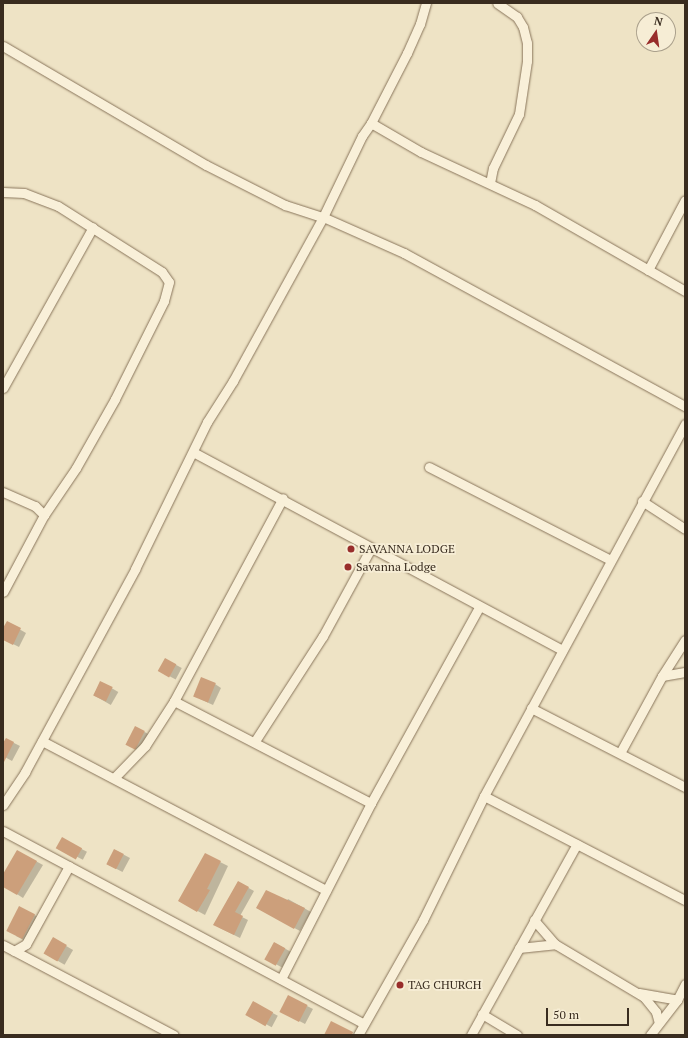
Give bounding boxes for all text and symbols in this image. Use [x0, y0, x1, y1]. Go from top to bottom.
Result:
north arrow [636, 12, 676, 52]
text: N [653, 14, 664, 29]
place label: SAVANNA LODGE [359, 542, 455, 556]
marker: SAVANNA LODGE [346, 544, 356, 554]
place label: Savanna Lodge [356, 560, 436, 574]
marker: Savanna Lodge [343, 562, 353, 572]
place label: TAG CHURCH [408, 978, 481, 992]
marker: TAG CHURCH [395, 980, 405, 990]
scale bar [548, 1000, 631, 1026]
text: 50 m [553, 1007, 579, 1022]

